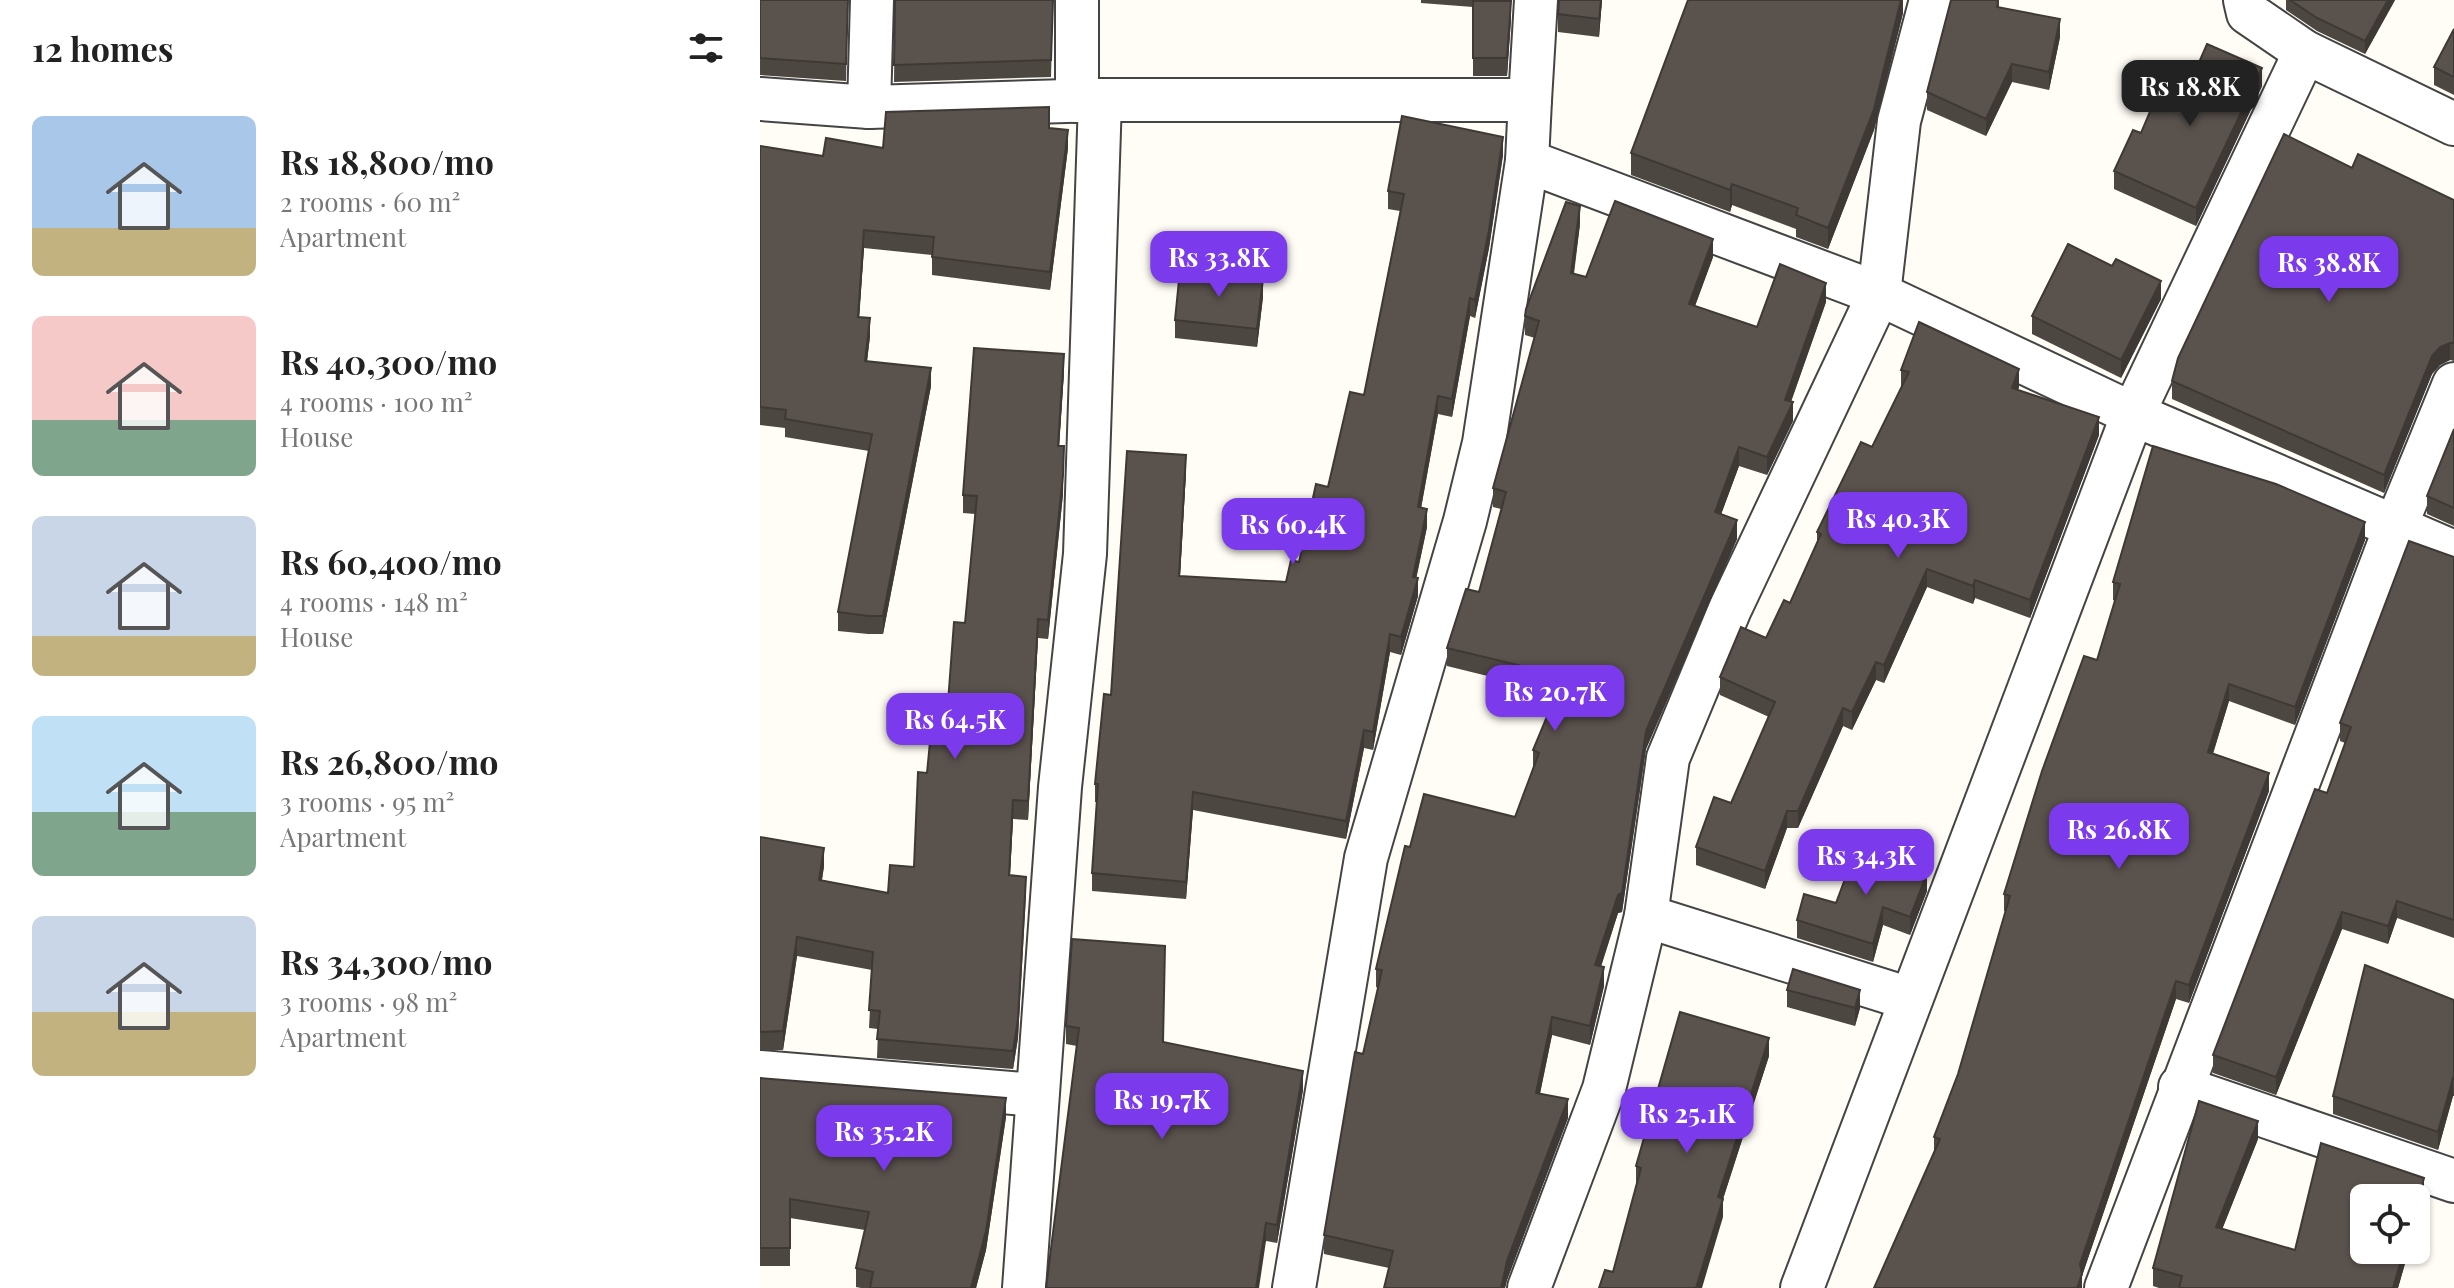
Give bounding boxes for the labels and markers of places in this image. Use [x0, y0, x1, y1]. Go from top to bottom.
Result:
pin: Rs 18.8K [2107, 60, 2273, 128]
pin: Rs 33.8K [1136, 231, 1302, 299]
pin: Rs 38.8K [2246, 236, 2412, 304]
pin: Rs 40.3K [1815, 492, 1981, 560]
pin: Rs 60.4K [1210, 498, 1376, 566]
pin: Rs 20.7K [1472, 665, 1638, 733]
pin: Rs 64.5K [872, 693, 1038, 761]
pin: Rs 26.8K [2036, 803, 2202, 871]
pin: Rs 34.3K [1783, 829, 1949, 897]
pin: Rs 19.7K [1079, 1073, 1245, 1141]
pin: Rs 25.1K [1604, 1087, 1770, 1155]
pin: Rs 35.2K [801, 1105, 967, 1173]

